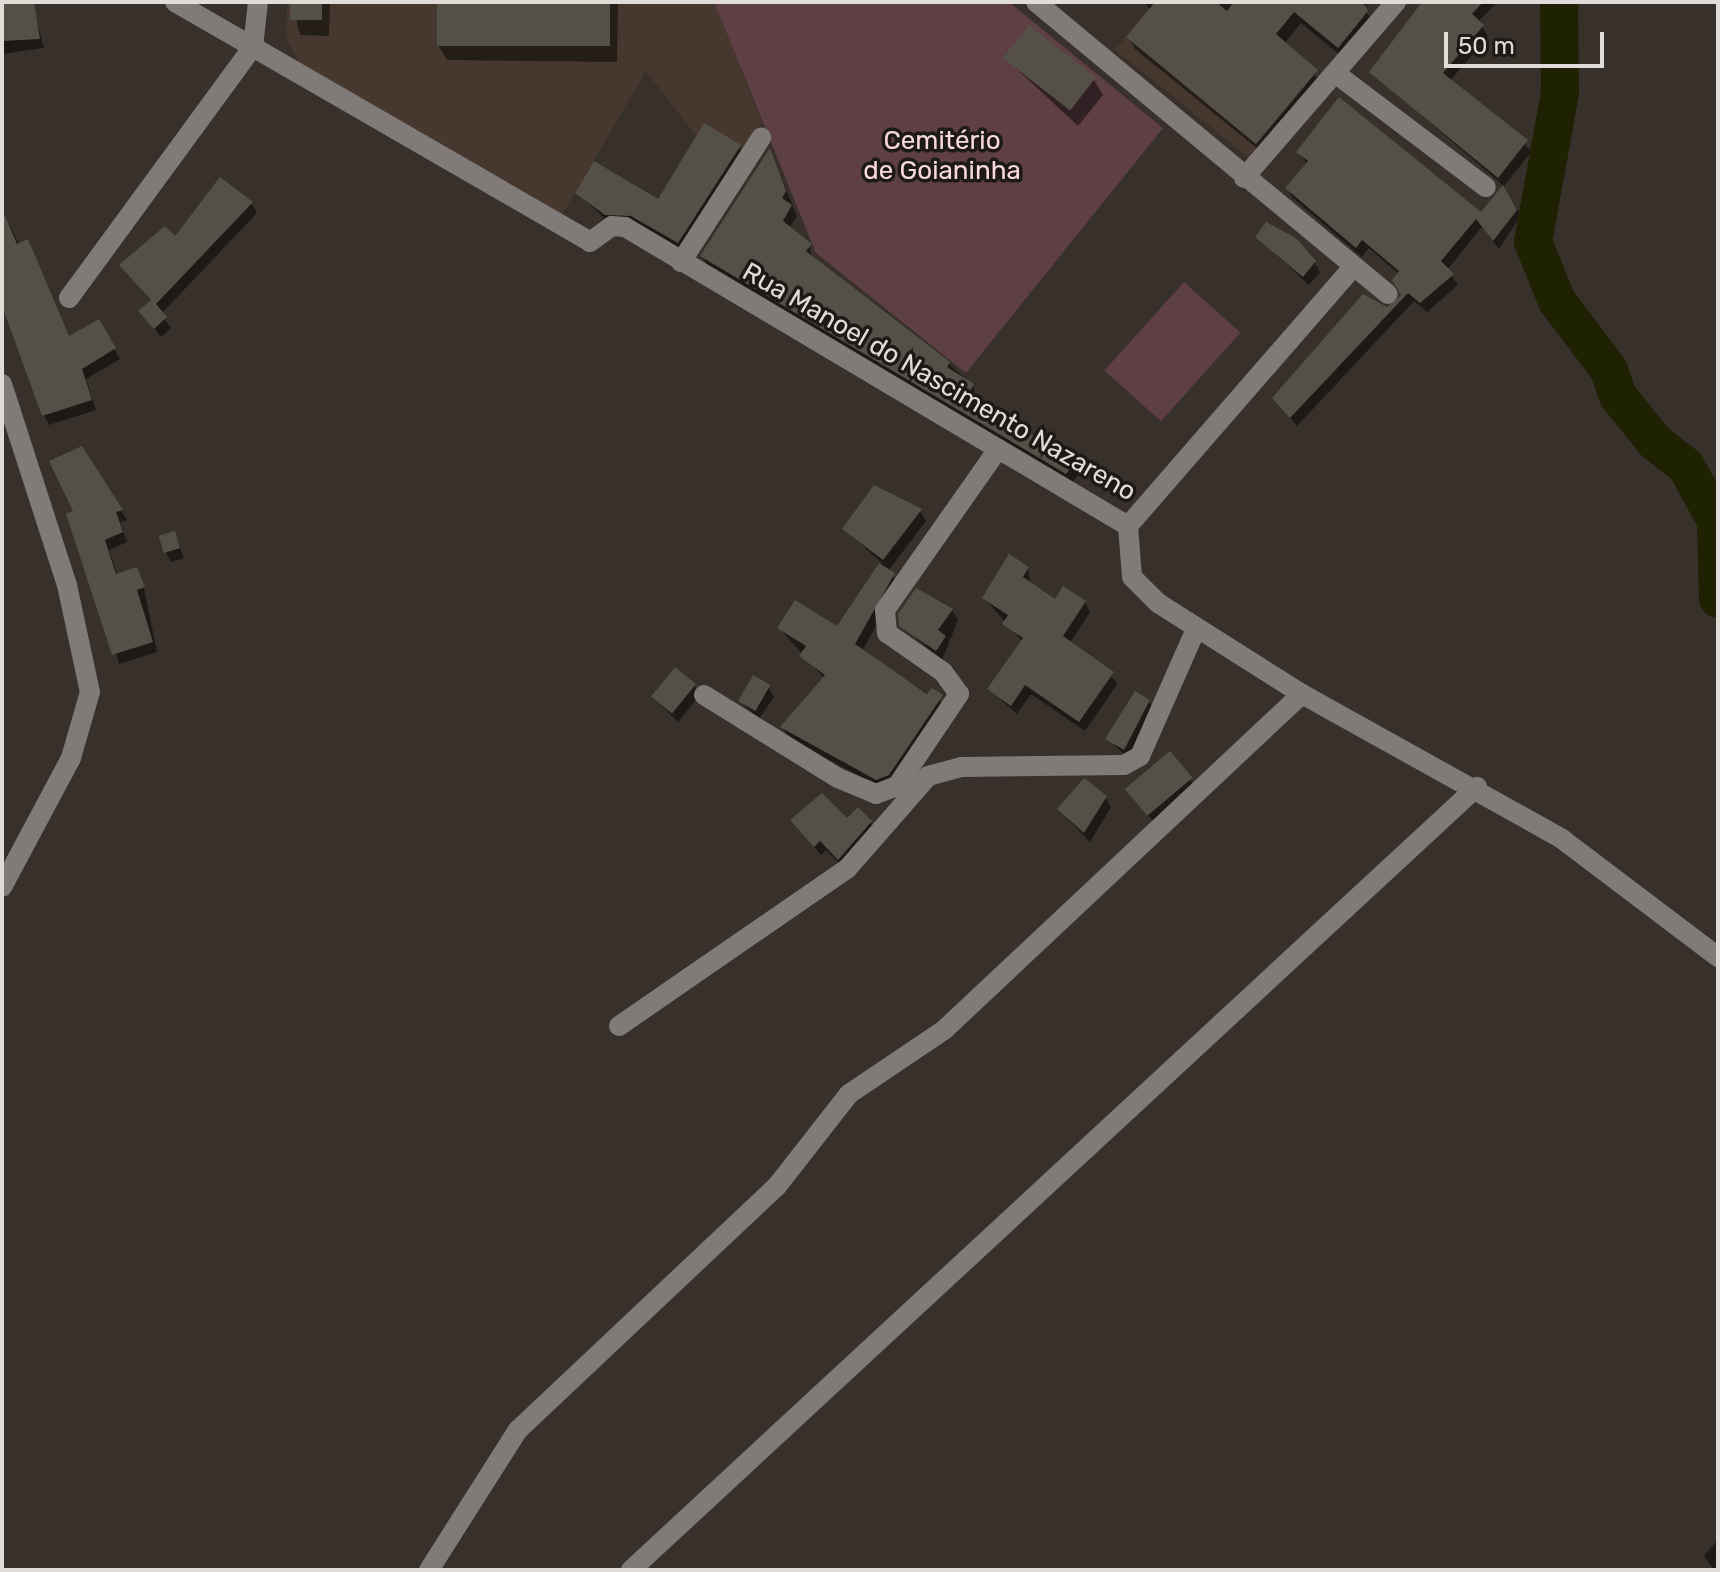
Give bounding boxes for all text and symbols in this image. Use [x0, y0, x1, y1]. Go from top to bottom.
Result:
scale bar [1448, 16, 1608, 66]
text: 50 m [1458, 32, 1515, 60]
park label: Cemitério de Goianinha [863, 125, 1021, 186]
street label: Rua Manoel do Nascimento Nazareno [737, 256, 1141, 508]

